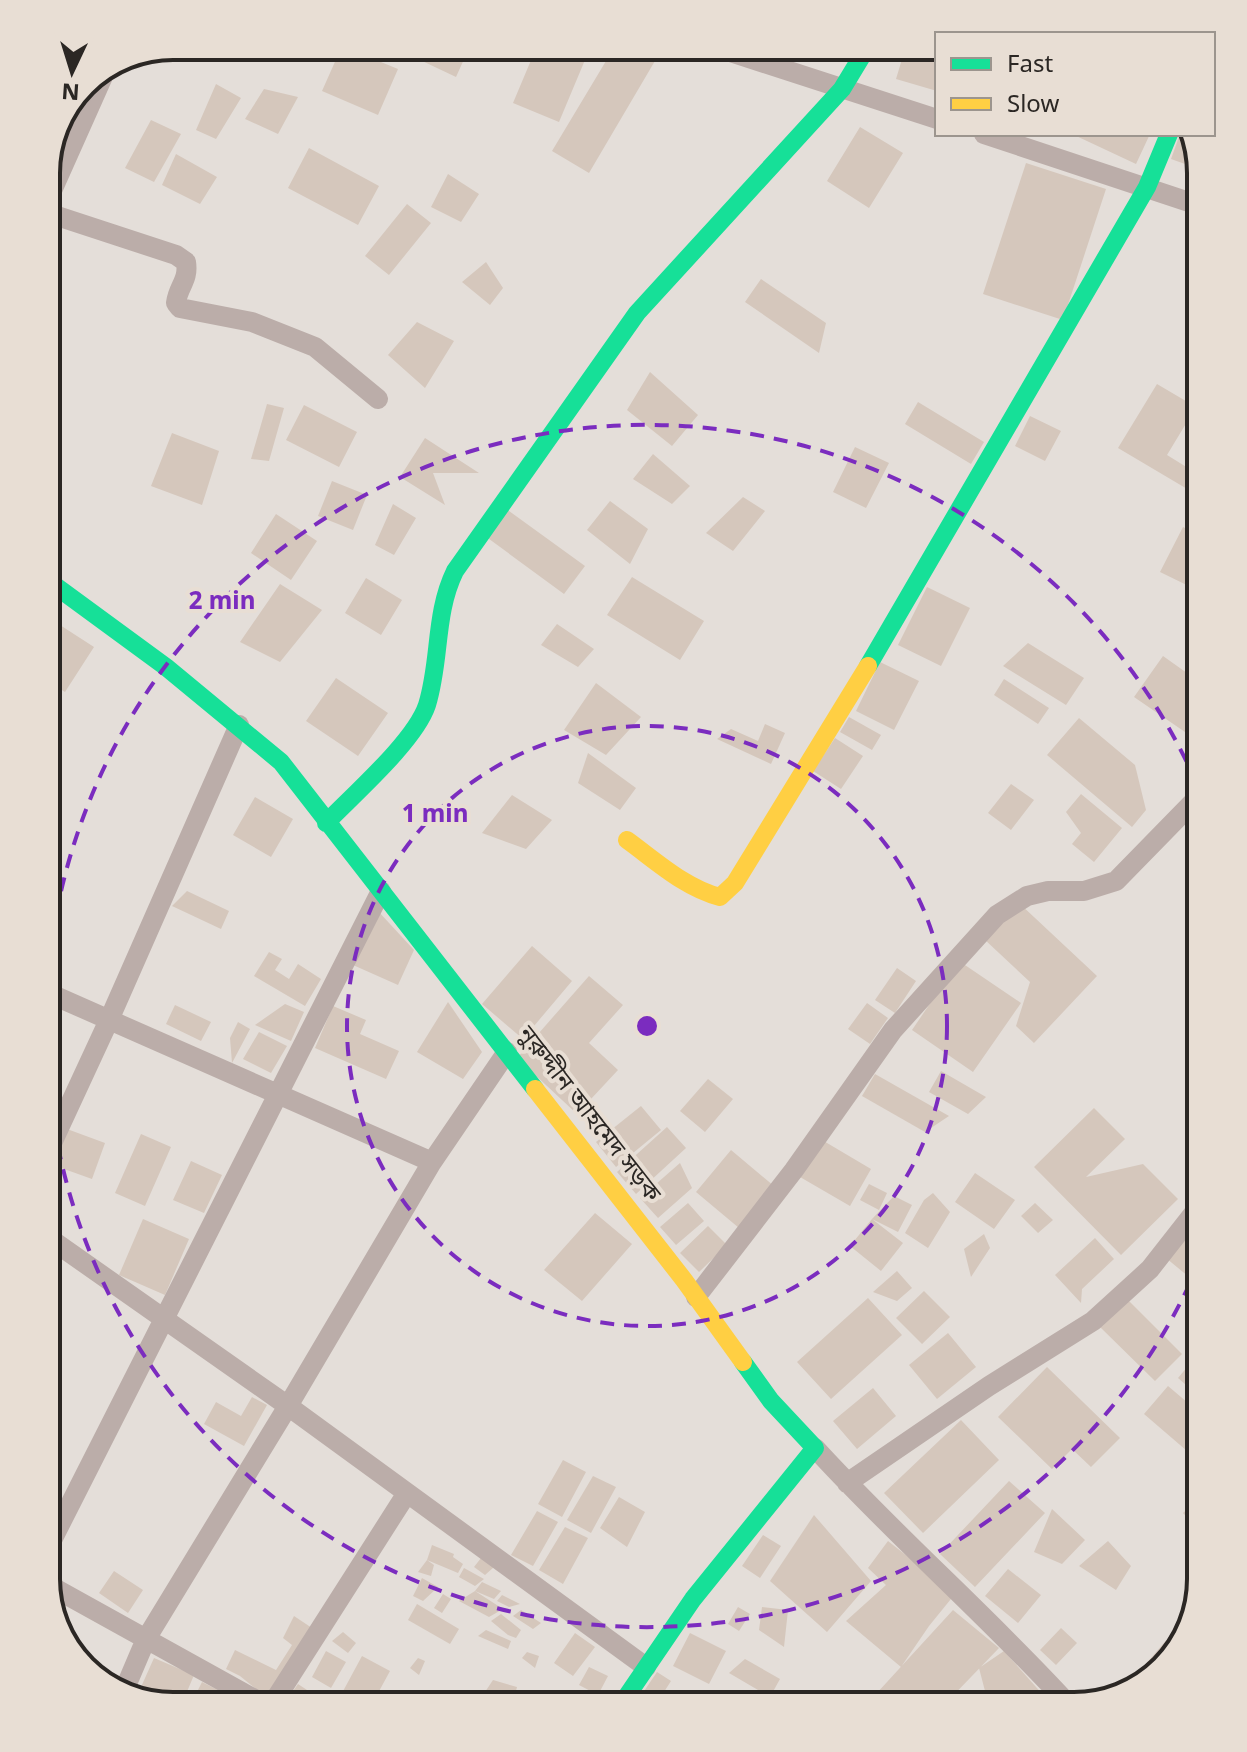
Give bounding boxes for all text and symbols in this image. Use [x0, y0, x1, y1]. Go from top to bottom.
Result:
north arrow [32, 32, 112, 112]
legend [935, 32, 1215, 136]
text: Fast [1007, 50, 1053, 82]
text: N [61, 74, 81, 105]
text: Slow [1007, 90, 1059, 122]
text: 2 min [189, 587, 255, 619]
text: 1 min [402, 800, 468, 832]
centre of rings [633, 1012, 661, 1040]
street label: নুরুদ্দীন আহমেদ সড়ক [509, 1020, 667, 1210]

